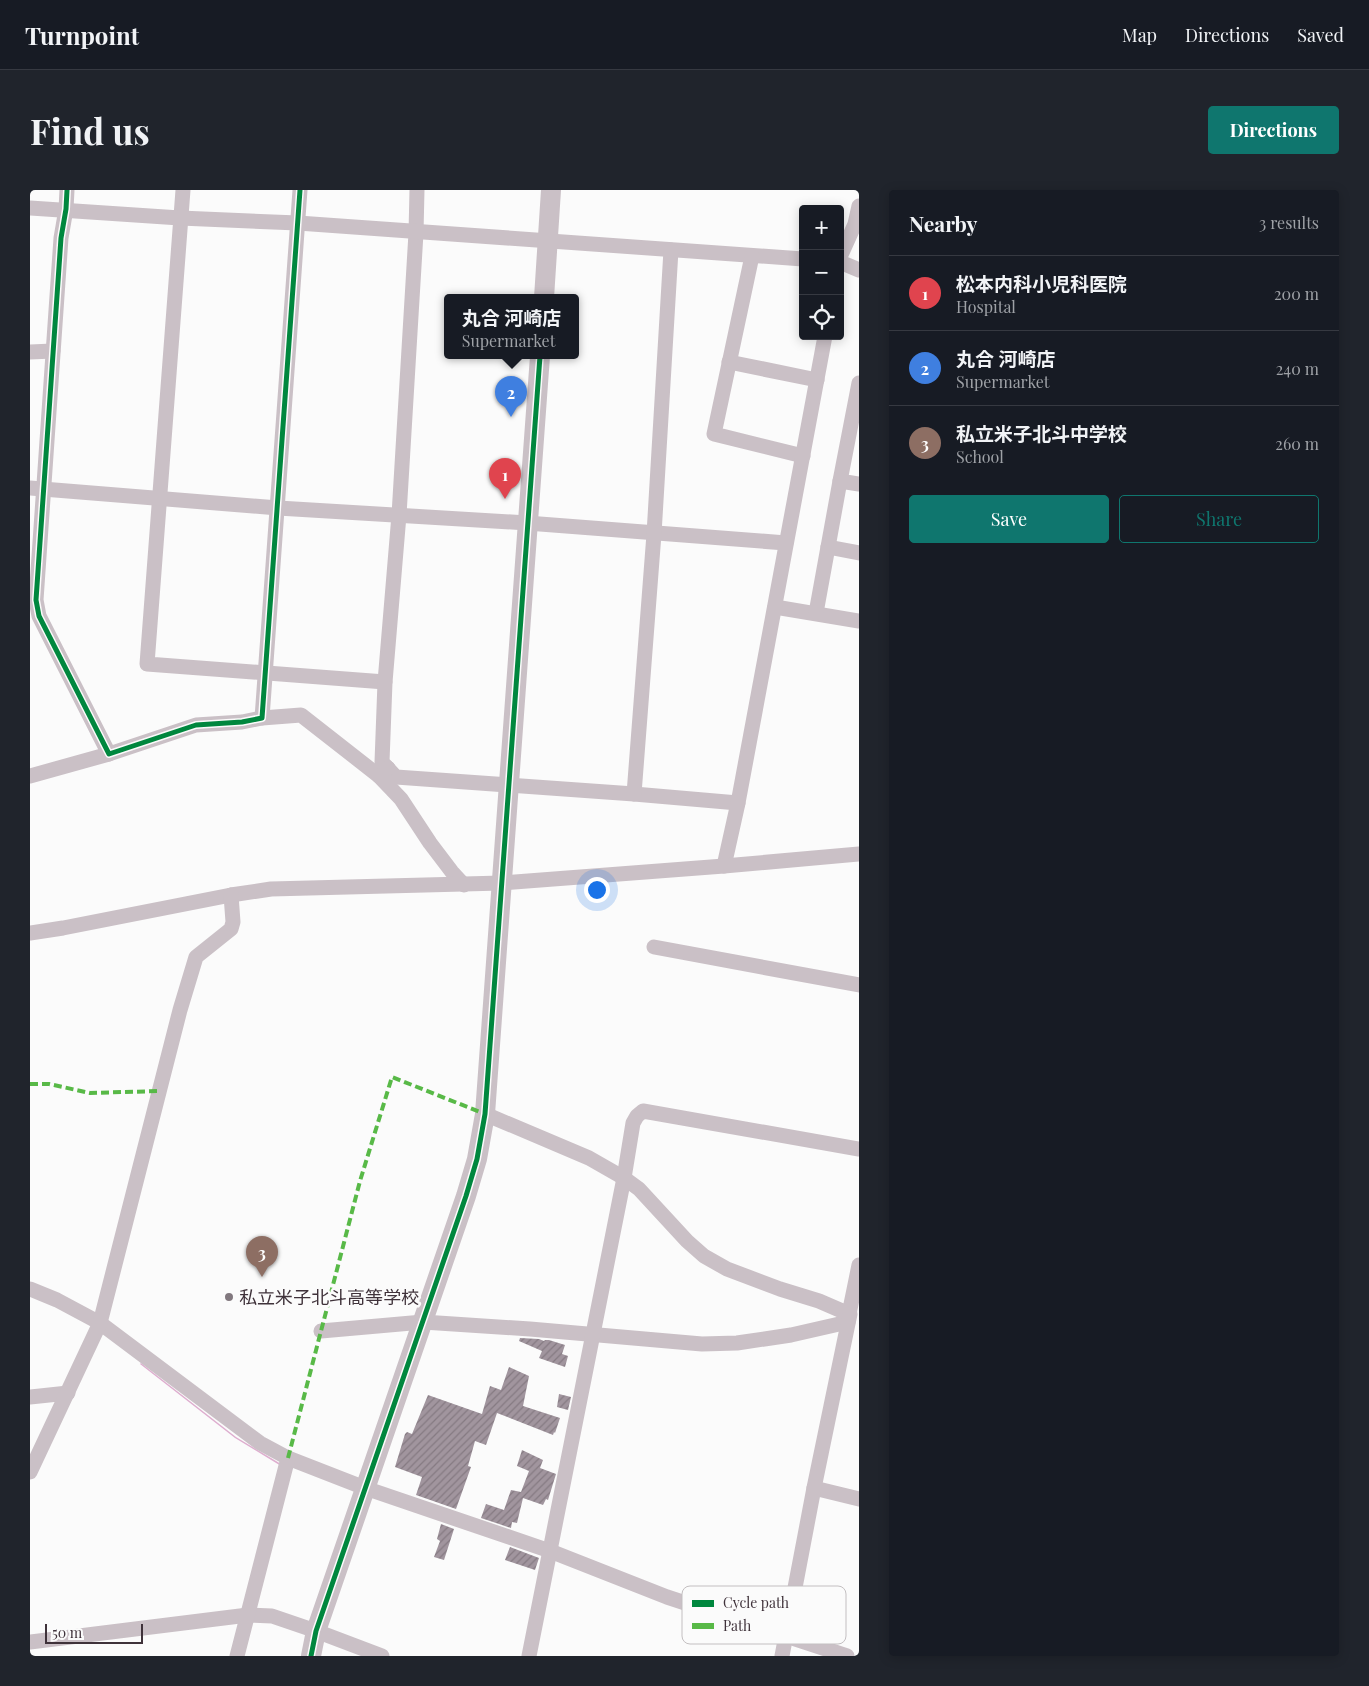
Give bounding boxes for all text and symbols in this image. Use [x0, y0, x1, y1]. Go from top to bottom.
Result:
text: Turnpoint [25, 19, 139, 51]
text: Map [1122, 23, 1157, 47]
text: Directions [1185, 23, 1269, 47]
text: Saved [1297, 23, 1344, 47]
button: Directions [1208, 106, 1339, 154]
text: Find us [30, 107, 150, 154]
map controls [799, 205, 844, 340]
button: + [799, 205, 844, 250]
text: Nearby [909, 209, 978, 237]
text: 3 results [1259, 212, 1319, 233]
button: − [799, 250, 844, 295]
text: 松本内科小児科医院 [956, 270, 1127, 296]
text: 1 [922, 283, 928, 304]
text: 200 m [1274, 283, 1319, 304]
popup [444, 294, 579, 359]
button: locate [799, 295, 844, 340]
text: Hospital [956, 296, 1016, 317]
text: 丸合 河崎店 [462, 304, 561, 330]
text: Supermarket [462, 330, 555, 351]
text: 丸合 河崎店 [956, 345, 1055, 371]
text: 2 [921, 358, 929, 379]
text: 240 m [1276, 358, 1319, 379]
text: Supermarket [956, 371, 1050, 392]
pin: 2 [495, 376, 527, 417]
text: 私立米子北斗中学校 [956, 420, 1127, 446]
text: 3 [921, 433, 929, 454]
text: 260 m [1275, 433, 1319, 454]
text: School [956, 446, 1004, 467]
pin: 1 [489, 458, 521, 499]
button: Save [909, 495, 1109, 543]
button: Share [1119, 495, 1319, 543]
your location [584, 877, 610, 903]
pin: 3 [246, 1236, 278, 1277]
place label: 私立米子北斗高等学校 [239, 1285, 419, 1309]
marker: 私立米子北斗高等学校 [223, 1291, 235, 1303]
legend [682, 1586, 846, 1644]
text: Cycle path [723, 1593, 790, 1612]
text: Path [723, 1616, 752, 1635]
scale bar [45, 1621, 142, 1644]
text: 50 m [52, 1623, 82, 1642]

